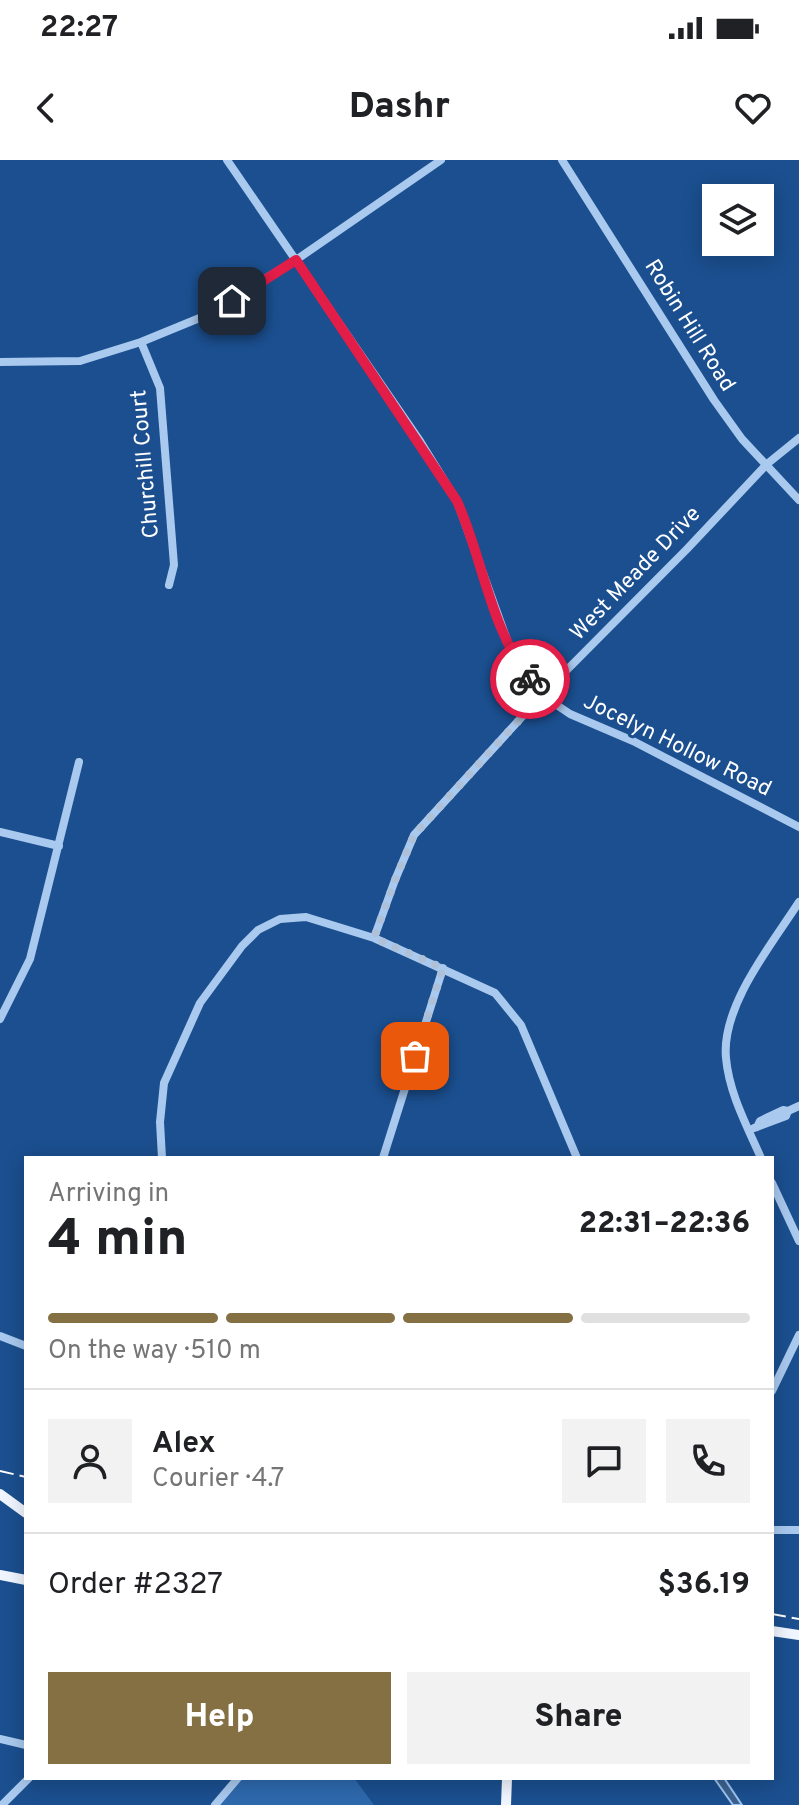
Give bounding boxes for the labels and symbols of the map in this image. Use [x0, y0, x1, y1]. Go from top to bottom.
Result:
street label: Robin Hill Road [638, 255, 740, 397]
pin [198, 267, 266, 335]
street label: Churchill Court [126, 389, 166, 539]
street label: West Meade Drive [565, 501, 707, 647]
courier [490, 639, 570, 719]
street label: Jocelyn Hollow Road [579, 689, 775, 803]
pin [381, 1022, 449, 1090]

